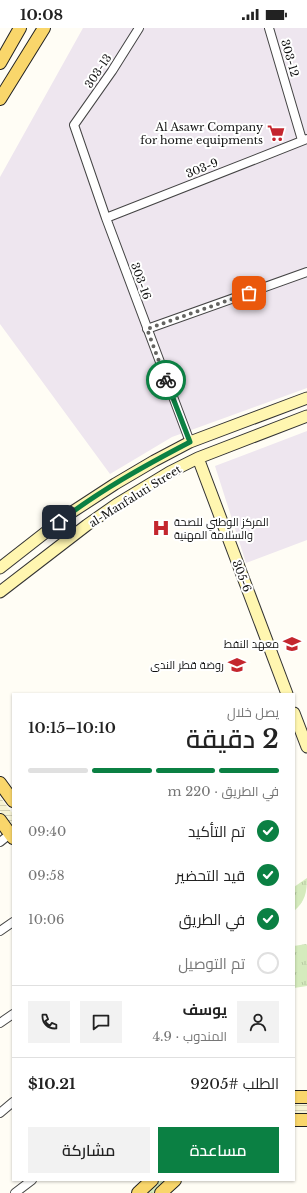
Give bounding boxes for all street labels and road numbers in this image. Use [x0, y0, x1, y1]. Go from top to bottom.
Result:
street label: 303-12 [278, 38, 302, 78]
street label: 303-13 [82, 51, 115, 91]
street label: 303-9 [184, 155, 220, 181]
street label: 303-16 [128, 261, 154, 301]
street label: al-Manfaluti Street [86, 462, 184, 530]
street label: 305-6 [230, 558, 254, 594]

